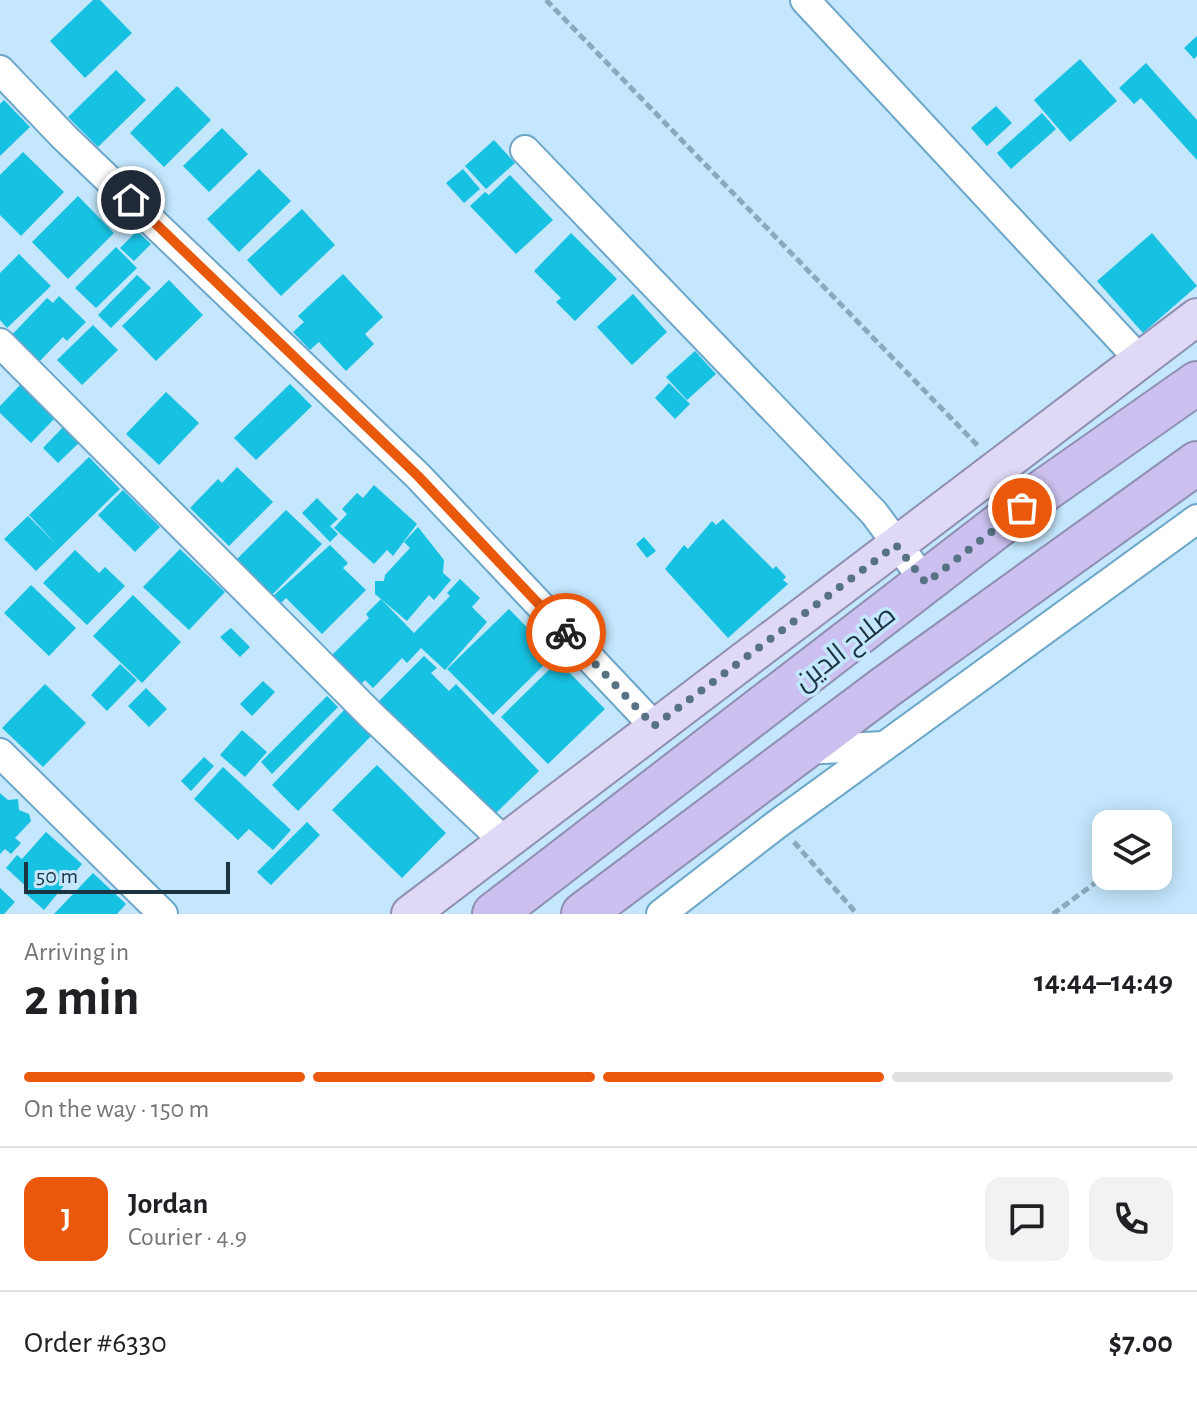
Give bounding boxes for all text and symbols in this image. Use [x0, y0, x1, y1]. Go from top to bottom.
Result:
pin [97, 166, 165, 234]
icon: home [109, 178, 153, 222]
pin [988, 474, 1056, 542]
icon: bag [1000, 486, 1044, 530]
courier [526, 593, 606, 673]
street label: صلاح الدين [789, 601, 903, 699]
icon: bike [544, 611, 588, 655]
map controls [1092, 810, 1172, 890]
button: layers [1092, 810, 1172, 890]
scale bar [24, 858, 230, 894]
text: 50 m [36, 865, 78, 887]
text: Arriving in [24, 939, 129, 965]
text: 14:44–14:49 [1034, 967, 1173, 997]
text: 2 min [24, 972, 139, 1024]
text: On the way · 150 m [24, 1096, 209, 1122]
button: chat [985, 1177, 1069, 1261]
button: phone [1089, 1177, 1173, 1261]
text: Jordan [128, 1189, 208, 1219]
text: J [61, 1204, 71, 1234]
text: Courier · 4.9 [128, 1224, 247, 1250]
text: Order #6330 [24, 1328, 167, 1358]
text: $7.00 [1108, 1328, 1173, 1358]

